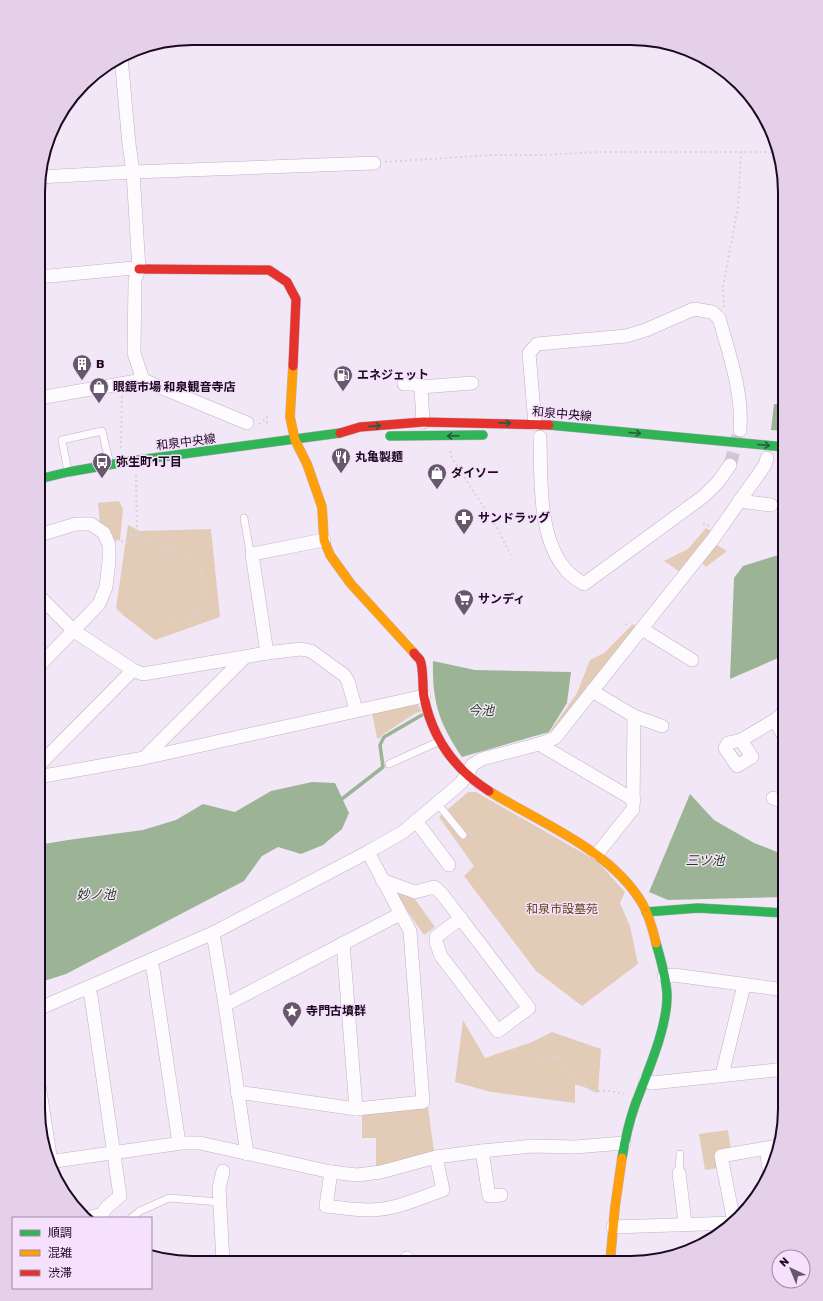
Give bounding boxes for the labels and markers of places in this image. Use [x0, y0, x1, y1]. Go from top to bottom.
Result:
building icon: B [71, 353, 93, 381]
place label: B [96, 357, 104, 371]
fuel station icon: エネジェット [332, 364, 354, 392]
place label: エネジェット [357, 368, 429, 382]
shop icon: 眼鏡市場 和泉観音寺店 [88, 376, 110, 404]
place label: 眼鏡市場 和泉観音寺店 [113, 380, 236, 394]
restaurant icon: 丸亀製麺 [330, 446, 352, 474]
place label: 丸亀製麺 [355, 450, 403, 464]
bus stop icon: 弥生町1丁目 [91, 451, 113, 479]
place label: 弥生町1丁目 [116, 455, 182, 469]
shop icon: ダイソー [426, 462, 448, 490]
place label: ダイソー [451, 466, 499, 480]
pharmacy icon: サンドラッグ [453, 507, 475, 535]
place label: サンドラッグ [478, 511, 550, 525]
supermarket icon: サンディ [453, 588, 475, 616]
place label: サンディ [478, 592, 525, 606]
place icon: 寺門古墳群 [281, 1000, 303, 1028]
place label: 寺門古墳群 [306, 1004, 366, 1018]

